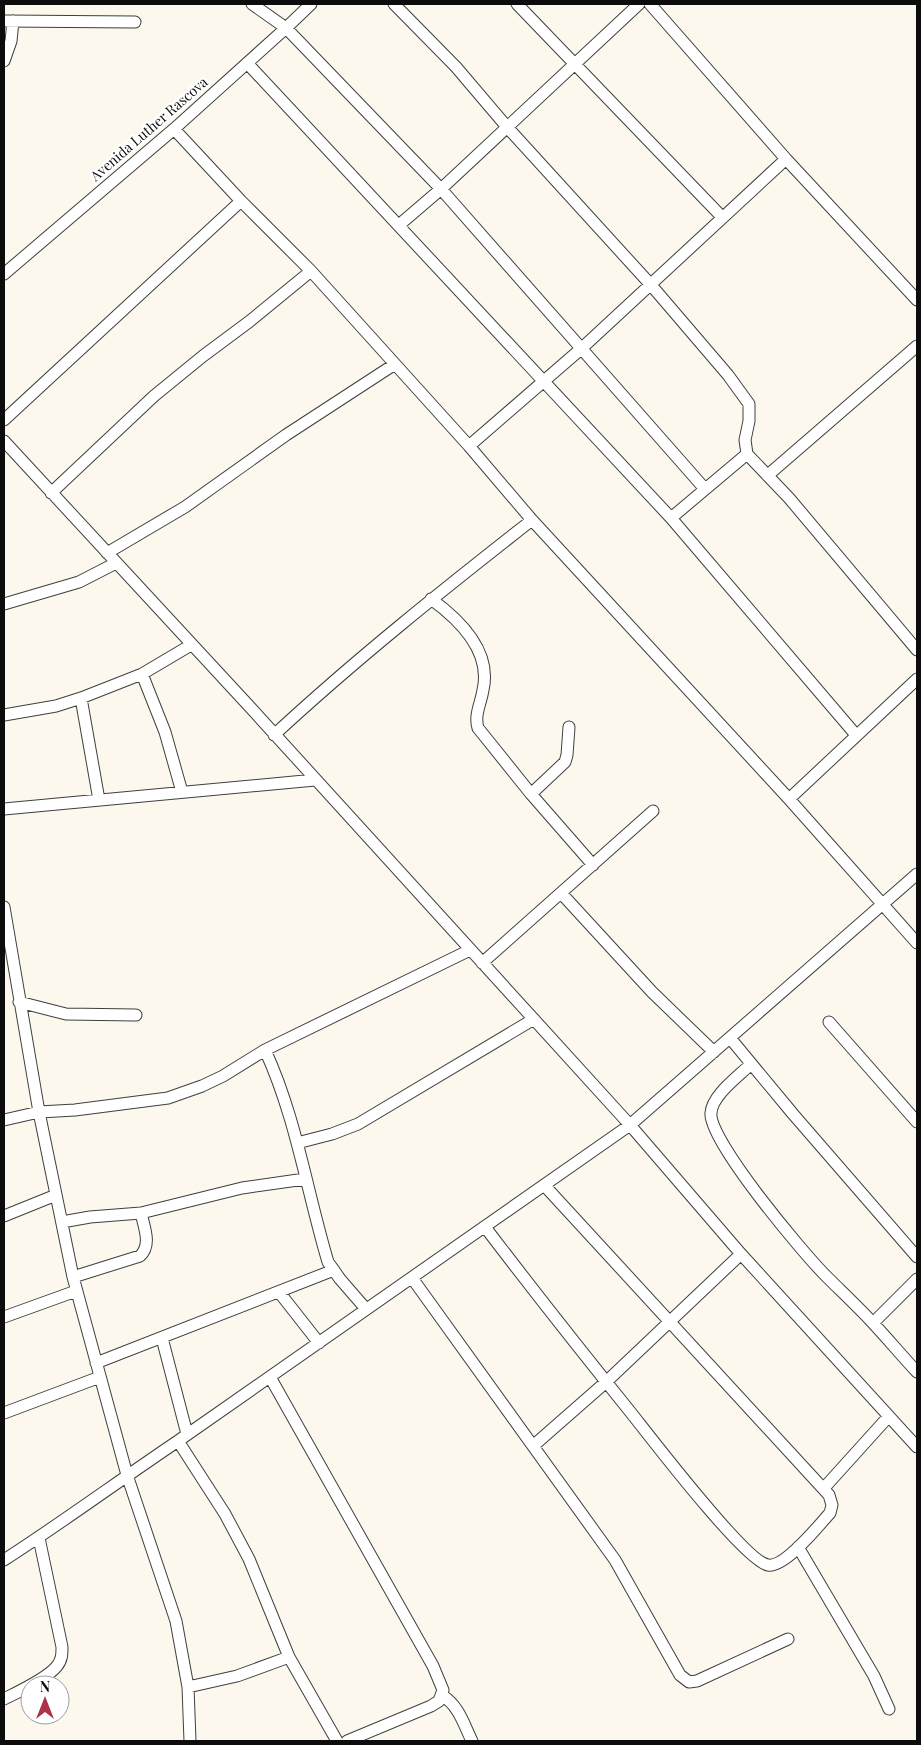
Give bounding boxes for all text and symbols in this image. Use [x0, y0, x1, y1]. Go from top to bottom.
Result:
street label: Avenida Luther Rascova [85, 72, 212, 186]
north arrow [20, 1675, 70, 1725]
text: N [40, 1677, 50, 1696]

